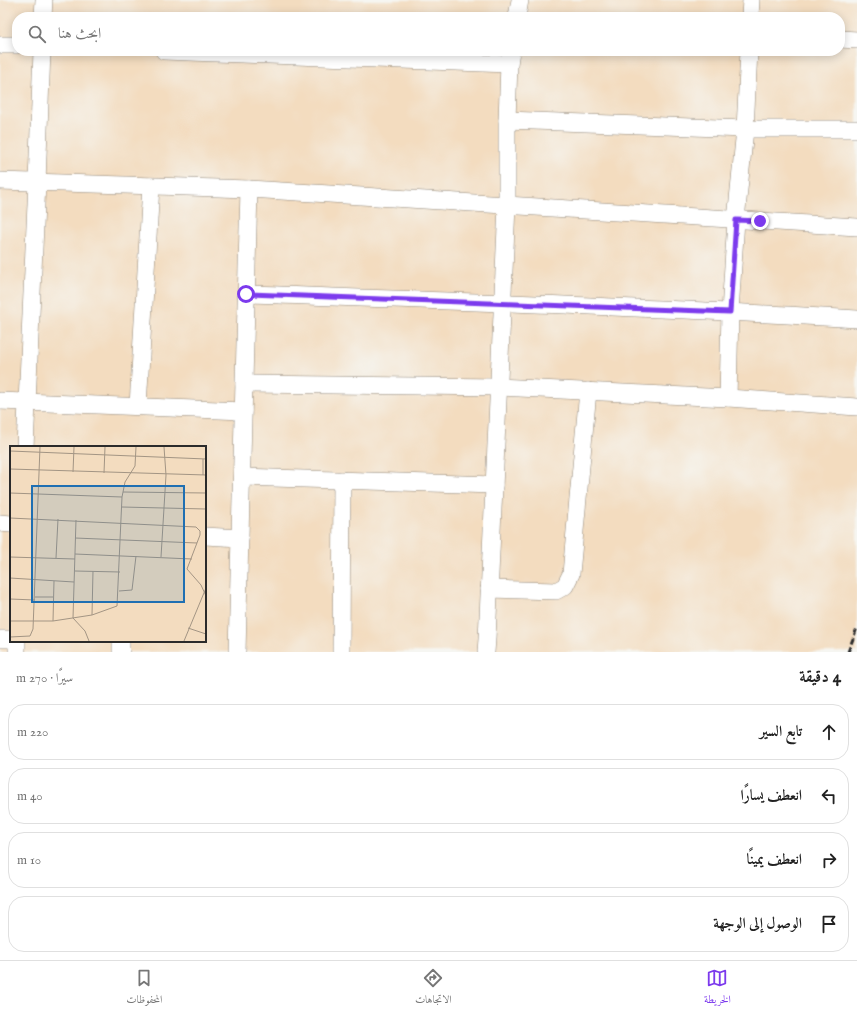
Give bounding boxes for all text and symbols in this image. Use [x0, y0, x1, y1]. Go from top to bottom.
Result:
search box [12, 12, 845, 56]
icon: search [26, 23, 48, 45]
text: ابحث هنا [58, 24, 101, 43]
route end [751, 212, 769, 230]
route start [237, 285, 255, 303]
inset map [10, 446, 206, 642]
text: 4 دقيقة [799, 667, 841, 688]
text: سيرًا · 270 m [16, 670, 73, 687]
icon: ahead [818, 721, 840, 743]
text: تابع السير [760, 722, 802, 741]
text: 220 m [17, 724, 48, 741]
icon: left [818, 785, 840, 807]
text: انعطف يسارًا [740, 786, 802, 805]
text: 40 m [17, 788, 43, 805]
icon: right [818, 849, 840, 871]
text: انعطف يمينًا [746, 850, 802, 869]
text: 10 m [17, 852, 41, 869]
icon: arrive [818, 913, 840, 935]
text: الوصول إلى الوجهة [713, 914, 802, 933]
tab: المحفوظات [126, 967, 162, 1010]
tab: الاتجاهات [415, 967, 452, 1010]
tab: الخريطة [704, 967, 731, 1010]

